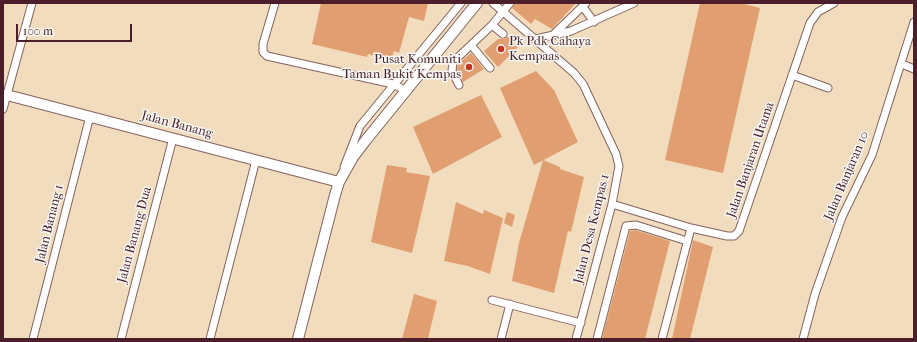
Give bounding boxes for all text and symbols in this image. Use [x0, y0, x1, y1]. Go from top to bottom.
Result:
scale bar [18, 16, 134, 42]
text: 100 m [23, 24, 53, 38]
place label: Pk Pdk Cahaya Kempaas [509, 34, 591, 65]
marker: Pk Pdk Cahaya Kempaas [496, 44, 506, 54]
place label: Pusat Komuniti Taman Bukit Kempas [342, 52, 461, 83]
marker: Pusat Komuniti Taman Bukit Kempas [464, 62, 474, 72]
street label: Jalan Banjaran Utama [724, 100, 778, 220]
street label: Jalan Banang [140, 108, 214, 142]
street label: Jalan Banjaran 10 [821, 129, 873, 223]
street label: Jalan Desa Kempas 1 [571, 173, 613, 285]
street label: Jalan Banang 1 [33, 183, 67, 265]
street label: Jalan Banang Dua [115, 185, 155, 285]

